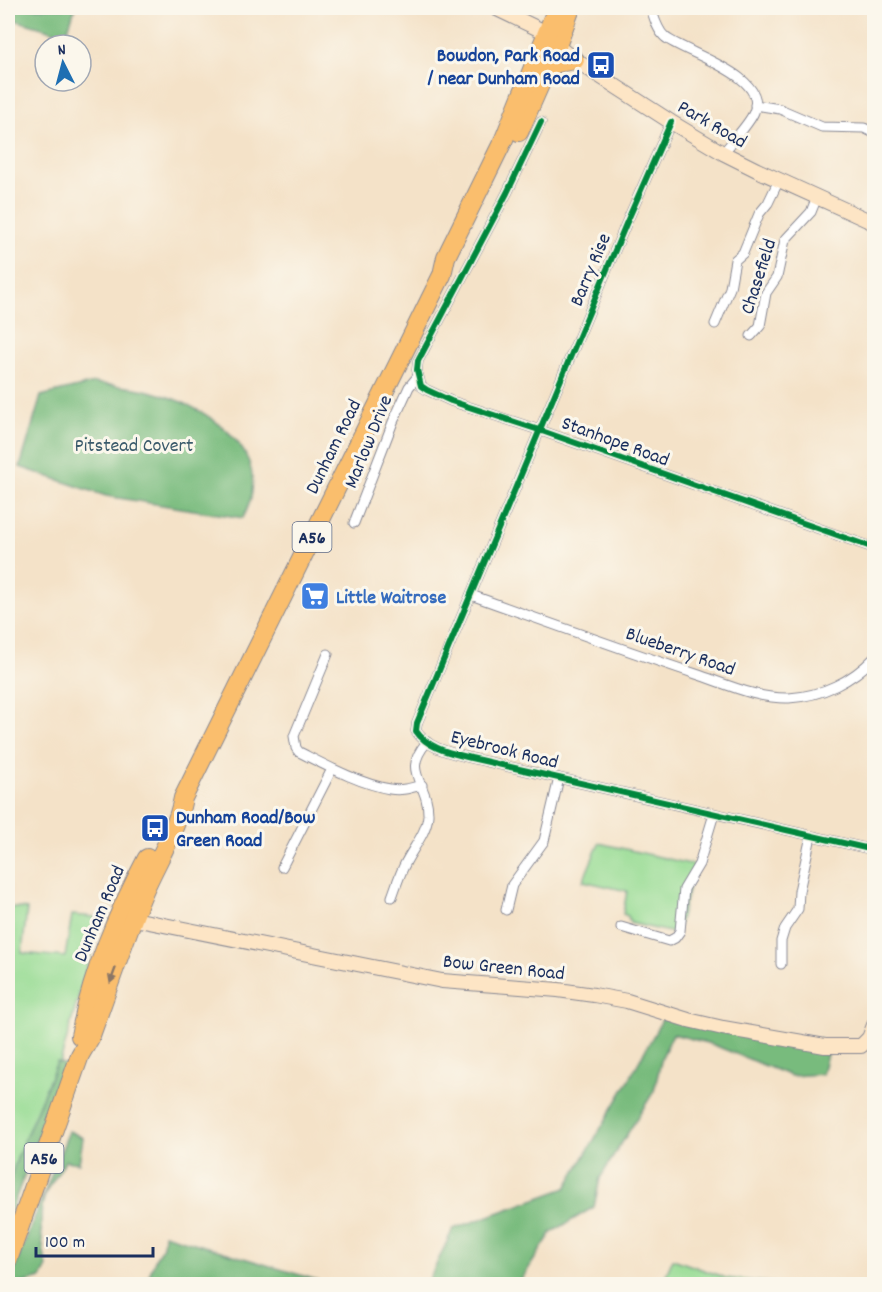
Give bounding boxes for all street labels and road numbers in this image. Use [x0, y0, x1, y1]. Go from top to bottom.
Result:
street label: Park Road [672, 94, 751, 157]
street label: Barry Rise [564, 229, 620, 311]
street label: Chasefield [735, 236, 785, 318]
street label: Marlow Drive [338, 391, 401, 493]
street label: Dunham Road [300, 395, 370, 499]
street label: Stanhope Road [557, 410, 673, 475]
road number: A56 [292, 522, 332, 552]
street label: Blueberry Road [622, 621, 738, 685]
street label: Eyebrook Road [447, 724, 561, 778]
street label: Dunham Road [68, 862, 134, 967]
street label: Bow Green Road [441, 949, 566, 989]
road number: A56 [24, 1143, 63, 1173]

